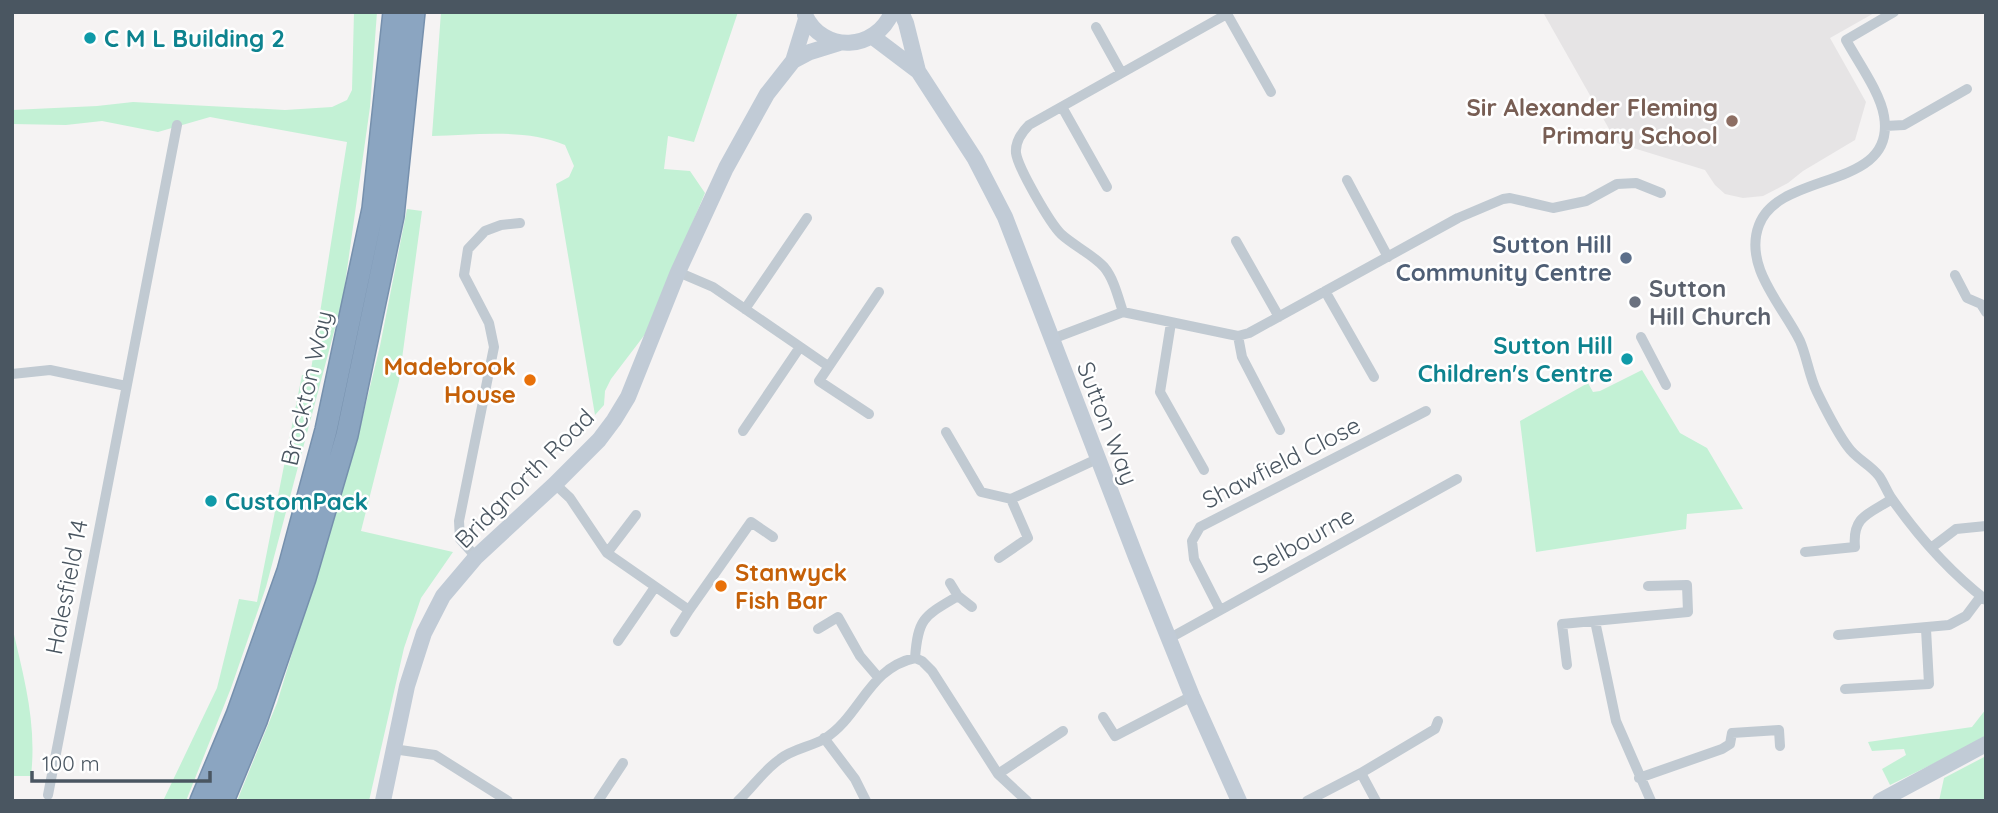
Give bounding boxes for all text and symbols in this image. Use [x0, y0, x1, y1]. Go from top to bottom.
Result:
place label: C M L Building 2 [104, 23, 285, 53]
marker: C M L Building 2 [82, 30, 98, 46]
place label: Sir Alexander Fleming Primary School [1466, 92, 1718, 150]
marker: Sir Alexander Fleming Primary School [1724, 113, 1740, 129]
place label: Sutton Hill Community Centre [1396, 229, 1612, 287]
marker: Sutton Hill Community Centre [1618, 250, 1634, 266]
place label: Sutton Hill Church [1649, 273, 1771, 331]
marker: Sutton Hill Church [1627, 294, 1643, 310]
street label: Brockton Way [274, 308, 338, 468]
place label: Sutton Hill Children's Centre [1418, 330, 1613, 388]
place label: Madebrook House [383, 351, 516, 409]
marker: Sutton Hill Children's Centre [1619, 351, 1635, 367]
street label: Sutton Way [1071, 357, 1145, 489]
marker: Madebrook House [522, 372, 538, 388]
street label: Bridgnorth Road [448, 402, 600, 554]
street label: Shawfield Close [1197, 409, 1365, 515]
place label: CustomPack [225, 486, 368, 516]
marker: CustomPack [203, 493, 219, 509]
street label: Selbourne [1247, 500, 1359, 580]
street label: Halesfield 14 [38, 517, 94, 657]
place label: Stanwyck Fish Bar [735, 557, 847, 615]
marker: Stanwyck Fish Bar [713, 578, 729, 594]
scale bar [32, 740, 210, 784]
text: 100 m [42, 750, 100, 776]

